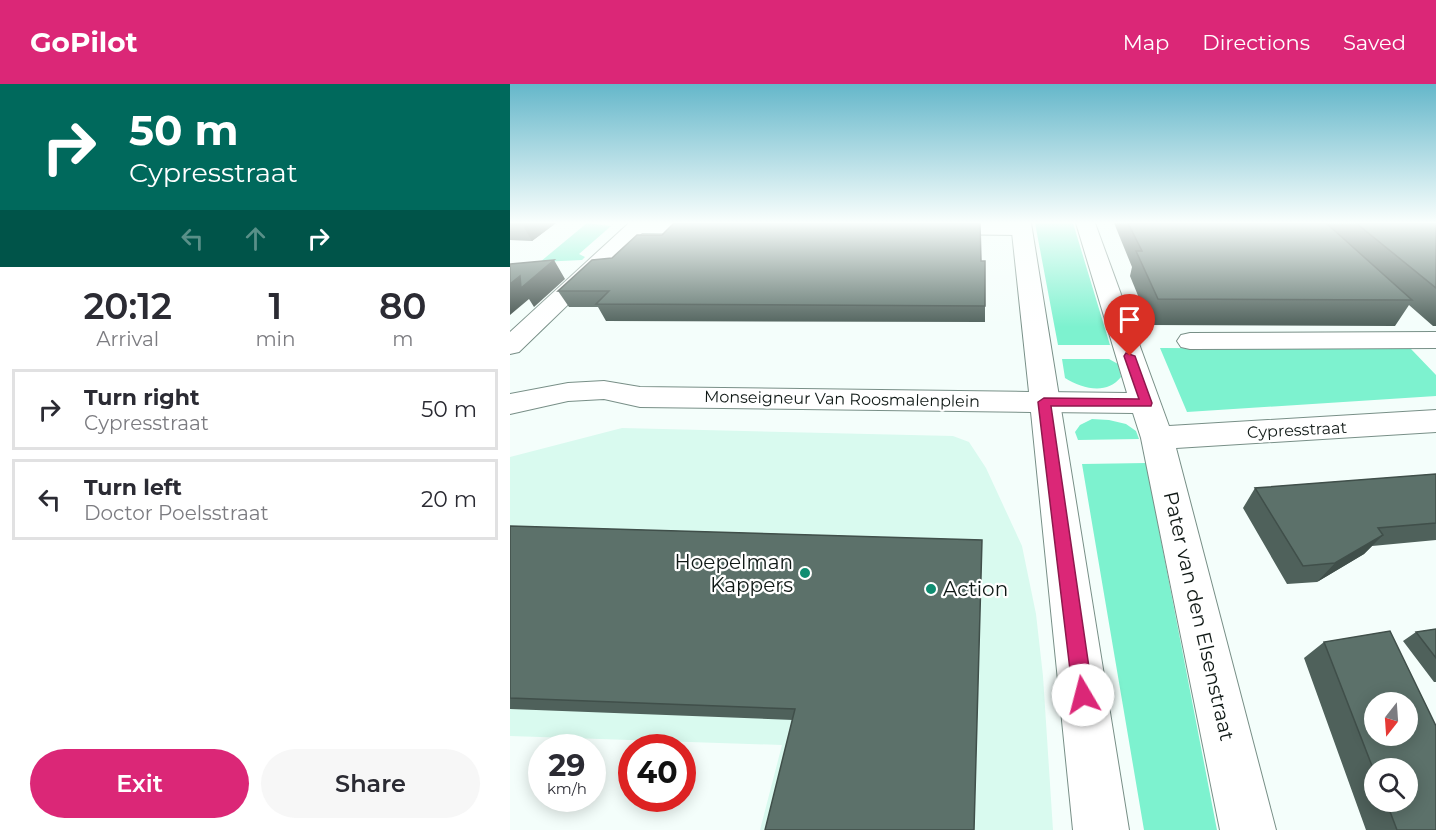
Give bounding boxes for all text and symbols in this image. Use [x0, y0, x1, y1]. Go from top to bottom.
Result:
text: GoPilot [30, 25, 138, 59]
text: Map [1123, 30, 1169, 55]
text: Directions [1202, 30, 1310, 55]
text: Saved [1343, 30, 1406, 55]
text: 50 m [129, 104, 238, 156]
icon: right [30, 108, 108, 186]
text: Cypresstraat [129, 156, 298, 189]
icon: left [176, 222, 209, 255]
icon: ahead [239, 222, 272, 255]
icon: right [302, 222, 335, 255]
text: 20:12 [83, 284, 172, 328]
text: 1 [269, 284, 282, 328]
text: 80 [379, 284, 427, 328]
pin [1104, 294, 1155, 356]
icon: arrive [1113, 303, 1146, 336]
text: Arrival [96, 327, 159, 351]
text: min [255, 327, 296, 351]
text: m [392, 327, 413, 351]
text: Turn right [84, 384, 199, 411]
street label: Monseigneur Van Roosmalenplein [704, 387, 980, 411]
icon: right [33, 393, 66, 426]
text: 50 m [421, 396, 477, 423]
text: Cypresstraat [84, 411, 209, 435]
street label: Cypresstraat [1247, 418, 1348, 442]
text: Turn left [84, 474, 182, 501]
icon: left [33, 483, 66, 516]
text: 20 m [421, 486, 477, 513]
street label: Pater van den Elsenstraat [1159, 489, 1239, 743]
text: Doctor Poelsstraat [84, 501, 269, 525]
place label: Hoepelman Kappers [675, 550, 793, 597]
marker: Hoepelman Kappers [798, 566, 812, 580]
place label: Action [943, 577, 1008, 601]
marker: Action [924, 582, 938, 596]
position arrow [1051, 663, 1115, 727]
north arrow [1364, 692, 1418, 746]
map controls [1364, 692, 1418, 812]
speed limit sign: 40 [618, 734, 696, 812]
text: 29 [549, 747, 585, 784]
button: Exit [30, 749, 249, 818]
button: Share [261, 749, 480, 818]
button: search [1364, 758, 1418, 812]
text: km/h [547, 779, 587, 798]

